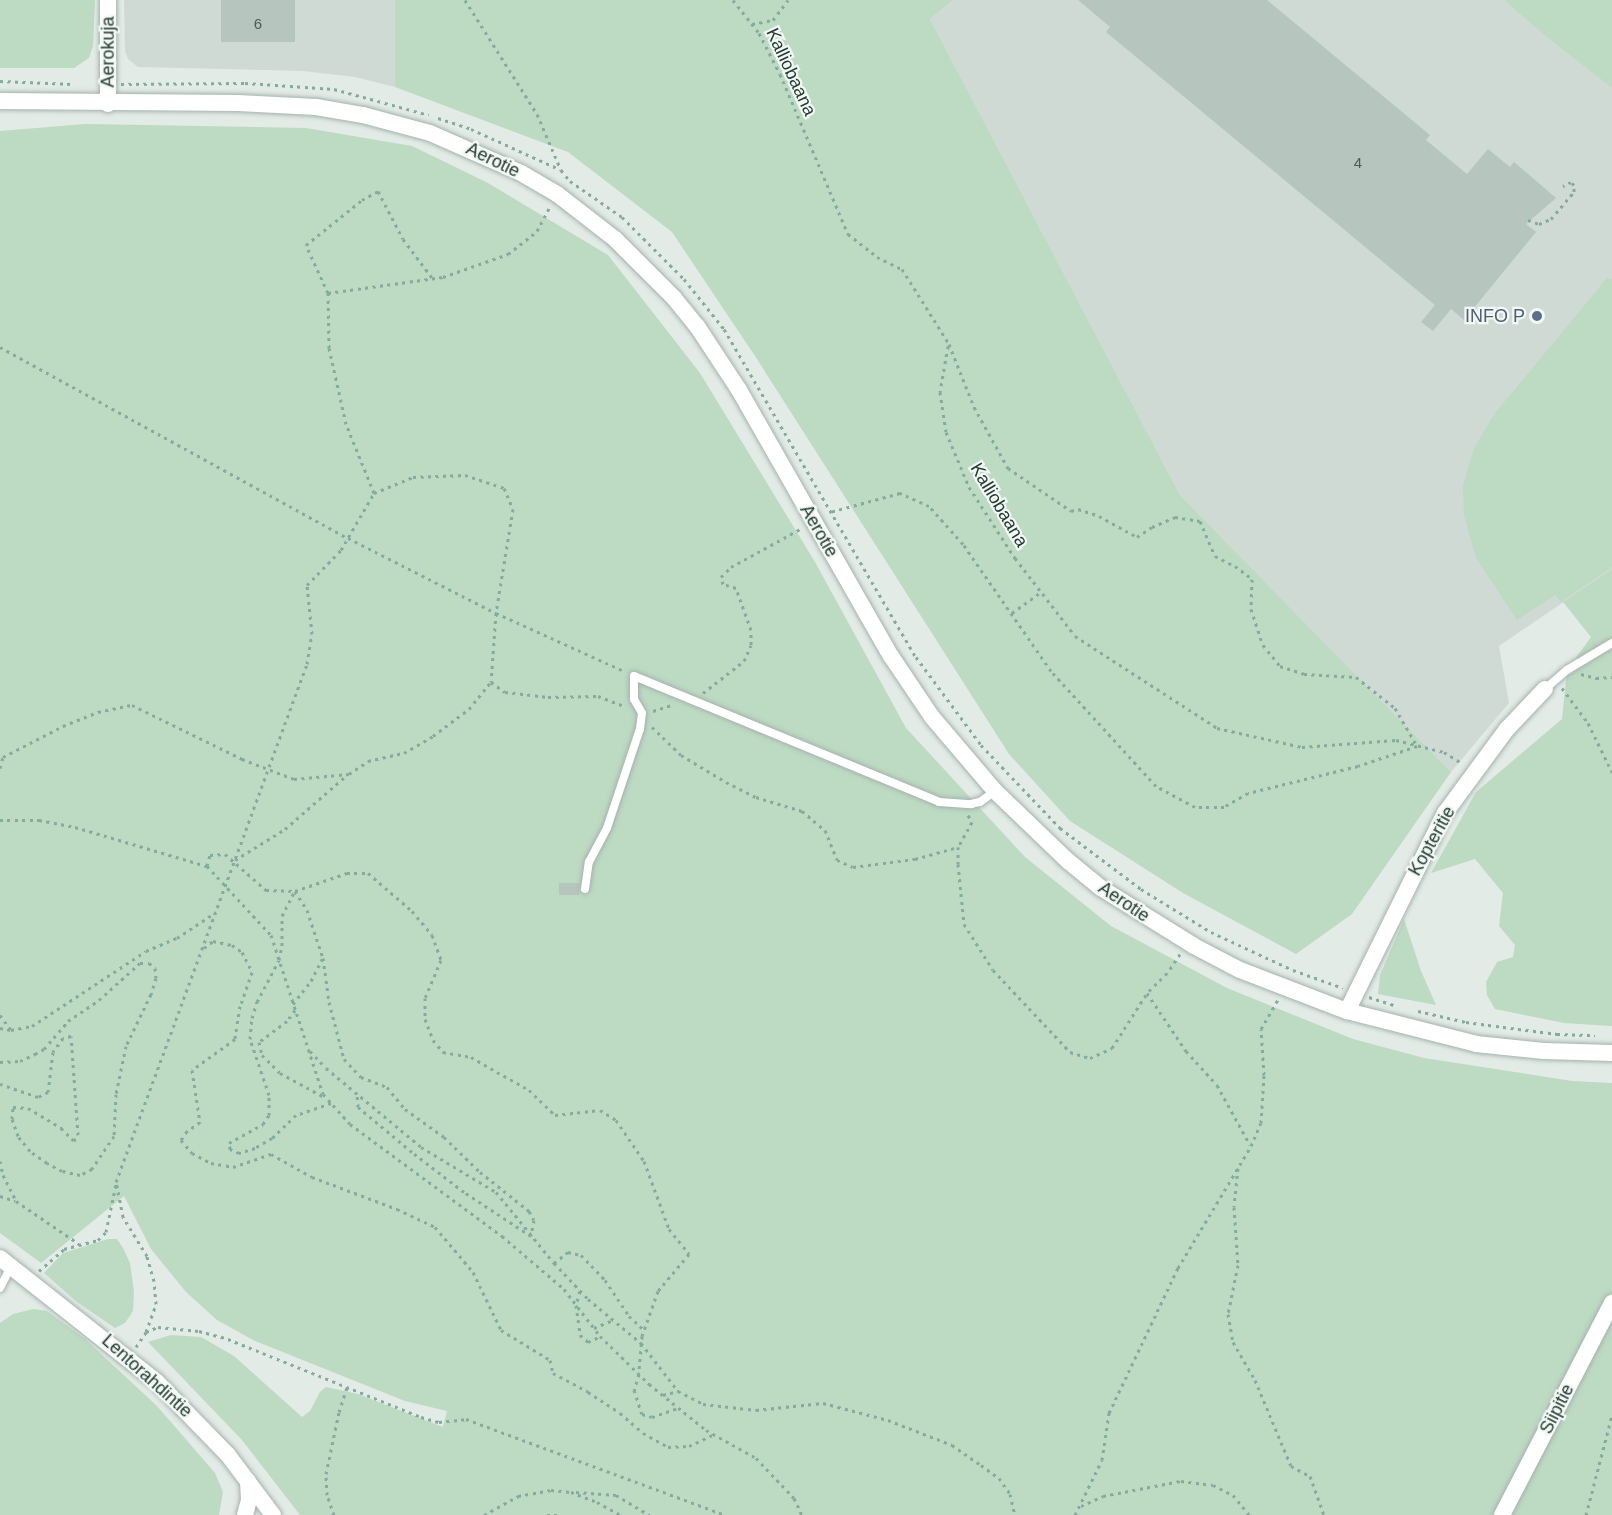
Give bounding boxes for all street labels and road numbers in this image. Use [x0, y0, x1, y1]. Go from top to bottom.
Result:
street label: Aerokuja [97, 16, 119, 88]
street label: Kalliobaana [761, 25, 821, 119]
street label: Aerotie [463, 138, 523, 182]
street label: Kalliobaana [966, 459, 1032, 551]
street label: Aerotie [795, 501, 843, 561]
street label: Kopteritie [1404, 803, 1460, 879]
street label: Aerotie [1094, 877, 1154, 927]
street label: Lentorahdintie [97, 1330, 197, 1422]
street label: Siipitie [1535, 1380, 1579, 1438]

